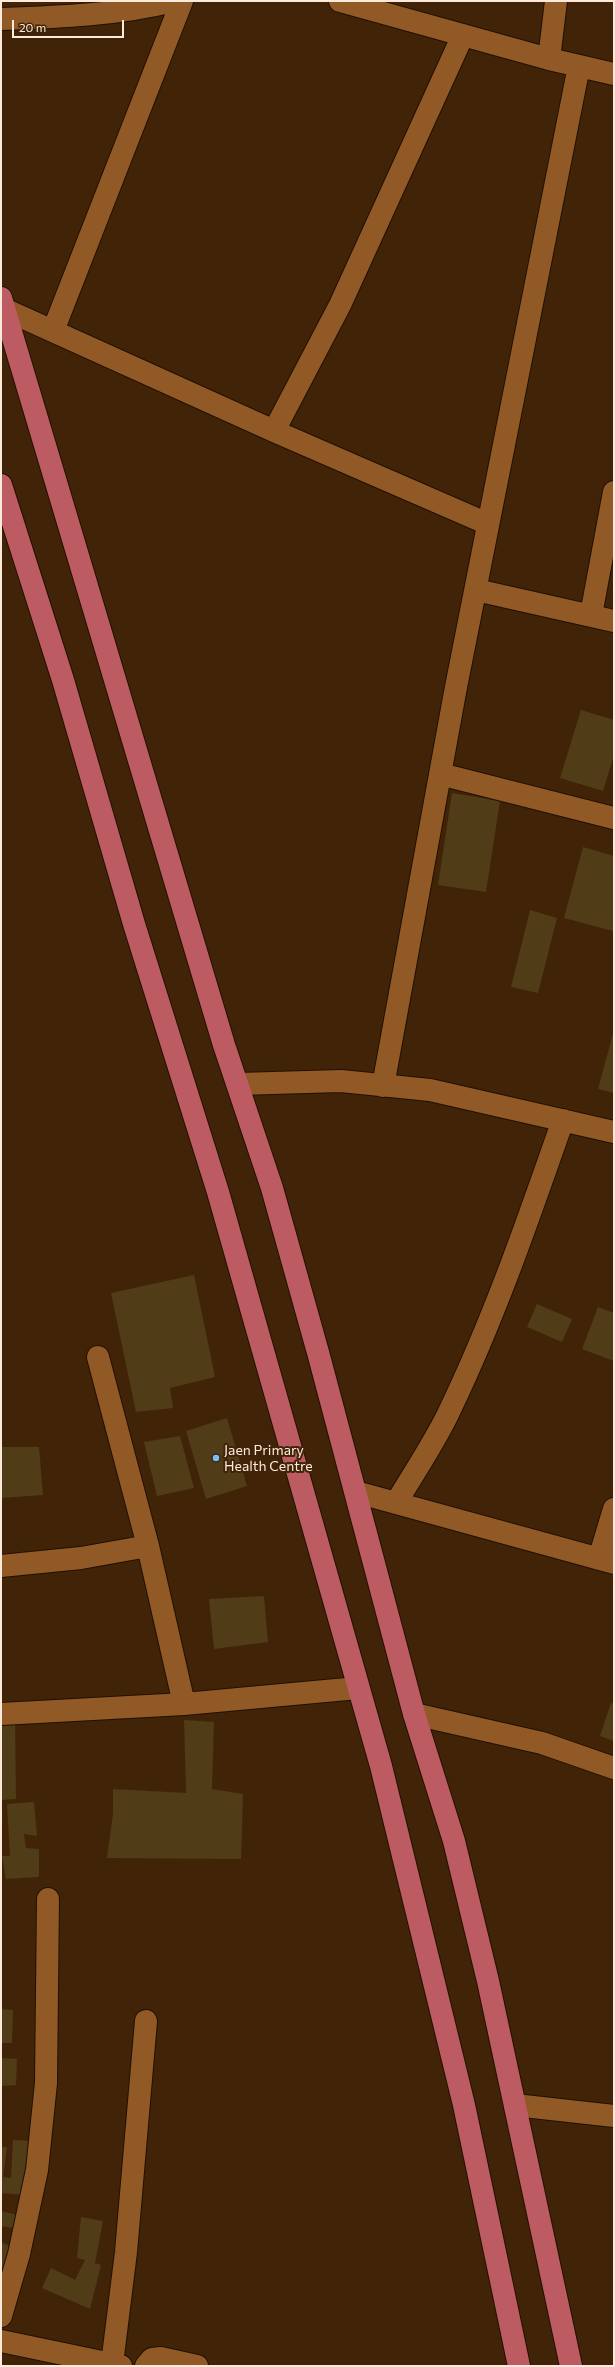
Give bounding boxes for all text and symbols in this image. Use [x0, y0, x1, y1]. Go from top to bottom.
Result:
scale bar [14, 12, 126, 38]
text: 20 m [19, 20, 46, 34]
place label: Jaen Primary Health Centre [224, 1442, 313, 1474]
marker: Jaen Primary Health Centre [211, 1453, 221, 1463]

